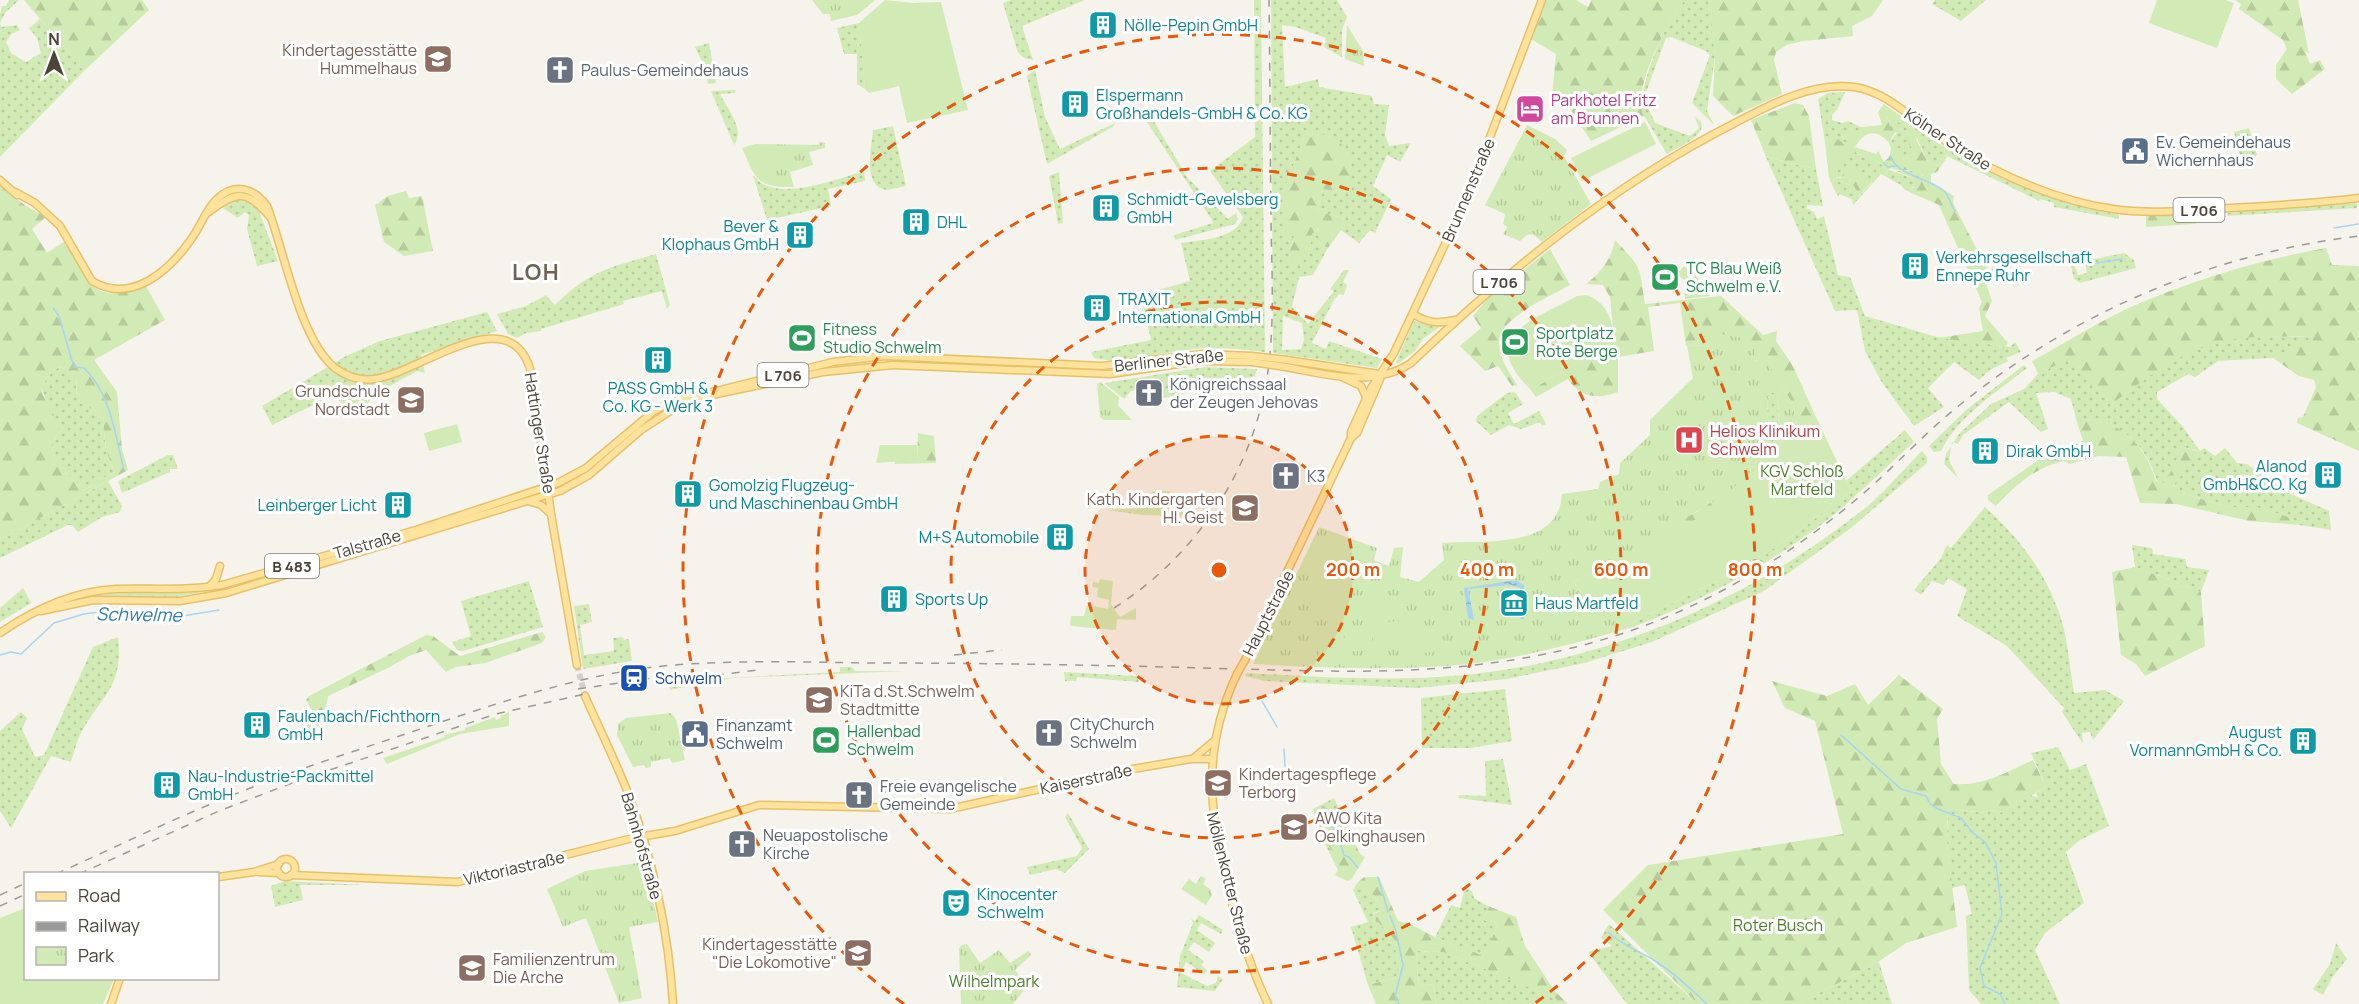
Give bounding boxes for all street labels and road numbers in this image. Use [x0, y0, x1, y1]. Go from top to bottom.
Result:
street label: Kölner Straße [1900, 103, 1996, 175]
street label: Brunnenstraße [1436, 135, 1500, 245]
road number: L 706 [2174, 198, 2224, 222]
road number: L 706 [1474, 270, 1524, 294]
street label: Berliner Straße [1113, 343, 1225, 377]
road number: L 706 [758, 363, 808, 387]
street label: Hattinger Straße [520, 371, 560, 495]
street label: Talstraße [331, 524, 403, 564]
road number: B 483 [265, 554, 319, 578]
street label: Hauptstraße [1237, 566, 1299, 660]
street label: Kaiserstraße [1038, 759, 1134, 799]
street label: Bahnhofstraße [616, 790, 668, 902]
street label: Möllenkotter Straße [1202, 810, 1258, 956]
street label: Viktoriastraße [461, 846, 567, 890]

